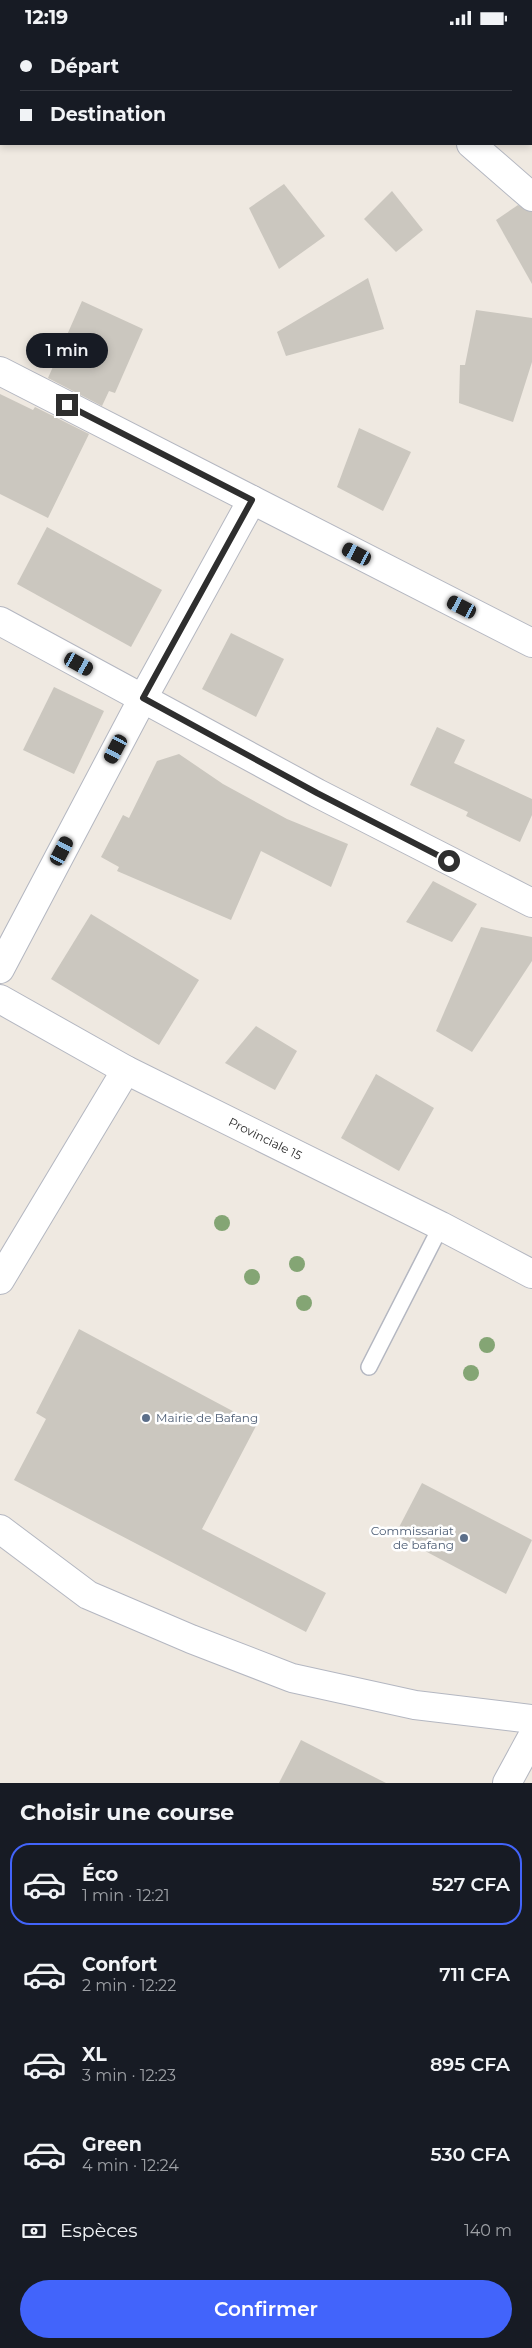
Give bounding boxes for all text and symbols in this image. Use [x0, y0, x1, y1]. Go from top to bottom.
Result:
text: 12:19 [25, 6, 68, 29]
text: Départ [50, 55, 119, 78]
text: Destination [50, 103, 166, 126]
callout: 1 min [26, 333, 108, 367]
text: 1 min [46, 341, 88, 360]
route end [56, 394, 78, 416]
car [340, 541, 373, 567]
car [445, 594, 478, 620]
car [62, 650, 95, 678]
car [102, 732, 129, 766]
car [48, 834, 75, 868]
route start [438, 850, 460, 872]
street label: Provinciale 15 [226, 1114, 305, 1163]
place label: Mairie de Bafang [156, 1410, 258, 1425]
marker: Mairie de Bafang [140, 1412, 152, 1424]
place label: Commissariat de bafang [371, 1523, 454, 1552]
marker: Commissariat de bafang [458, 1532, 470, 1544]
text: Choisir une course [20, 1799, 234, 1826]
icon: car [22, 1862, 67, 1907]
text: Éco [82, 1863, 118, 1886]
text: 527 CFA [432, 1873, 510, 1896]
text: 1 min · 12:21 [82, 1886, 170, 1905]
icon: car [22, 1952, 67, 1997]
text: Confort [82, 1953, 157, 1976]
text: 711 CFA [439, 1963, 510, 1986]
text: 2 min · 12:22 [82, 1976, 176, 1995]
icon: car [22, 2042, 67, 2087]
text: XL [82, 2043, 107, 2066]
text: 895 CFA [430, 2053, 510, 2076]
text: 3 min · 12:23 [82, 2066, 176, 2085]
icon: car [22, 2132, 67, 2177]
text: Green [82, 2133, 142, 2156]
text: 530 CFA [431, 2143, 510, 2166]
text: 4 min · 12:24 [82, 2156, 179, 2175]
icon: cash [20, 2217, 48, 2245]
text: Espèces [60, 2219, 137, 2242]
text: 140 m [464, 2221, 512, 2240]
button: Confirmer [20, 2280, 512, 2338]

